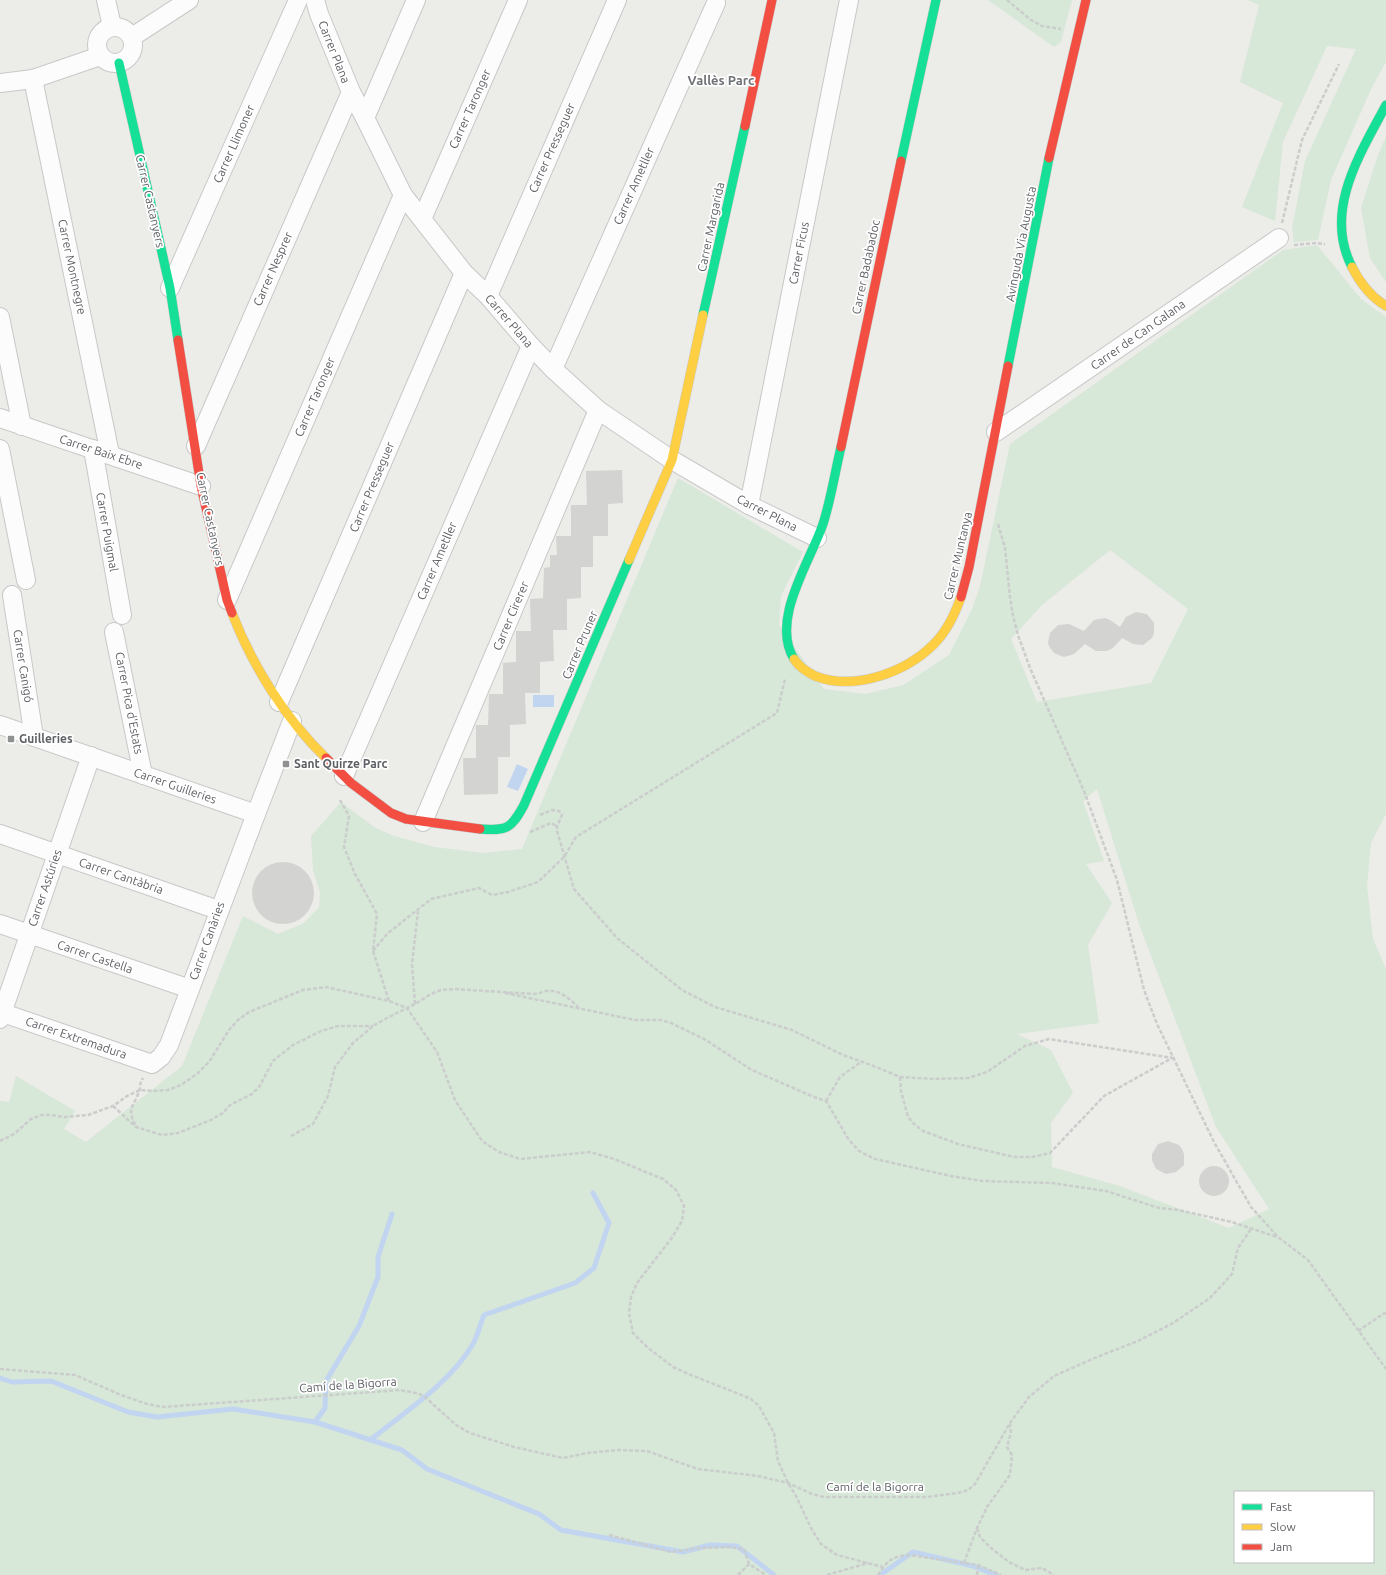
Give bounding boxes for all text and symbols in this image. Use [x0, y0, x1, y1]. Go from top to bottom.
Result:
street label: Carrer Plana [316, 19, 353, 85]
street label: Carrer Taronger [446, 67, 493, 150]
district label: Vallès Parc [688, 73, 755, 87]
street label: Carrer Presseguer [526, 101, 577, 195]
street label: Carrer Llimoner [210, 102, 257, 185]
street label: Carrer Ametller [611, 145, 657, 227]
street label: Carrer Castanyers [133, 153, 168, 249]
street label: Carrer Margarida [695, 181, 726, 273]
street label: Avinguda Via Augusta [1003, 185, 1038, 303]
street label: Carrer Montnegre [56, 218, 89, 316]
street label: Carrer Badabadoc [849, 218, 882, 315]
street label: Carrer Ficus [786, 221, 811, 285]
street label: Carrer Nesprer [250, 229, 295, 308]
street label: Carrer Plana [483, 291, 536, 350]
street label: Carrer de Can Galana [1088, 297, 1188, 372]
street label: Carrer Taronger [292, 355, 337, 439]
street label: Carrer Baix Ebre [58, 432, 145, 471]
street label: Carrer Presseguer [347, 439, 397, 534]
street label: Carrer Castanyers [194, 471, 227, 567]
street label: Carrer Puigmal [94, 491, 121, 572]
street label: Carrer Plana [735, 492, 800, 533]
street label: Carrer Muntanya [941, 510, 974, 601]
street label: Carrer Ametller [414, 519, 459, 602]
street label: Carrer Cirerer [490, 579, 531, 652]
street label: Carrer Pruner [559, 608, 600, 681]
street label: Carrer Canigó [11, 628, 36, 703]
street label: Carrer Pica d'Estats [113, 651, 146, 755]
place label: Guilleries [19, 732, 73, 745]
marker: Guilleries [6, 734, 16, 744]
place label: Sant Quirze Parc [294, 757, 388, 770]
marker: Sant Quirze Parc [281, 759, 291, 769]
street label: Carrer Guilleries [132, 765, 218, 806]
street label: Carrer Astúries [25, 848, 64, 928]
street label: Carrer Cantàbria [77, 855, 165, 896]
street label: Carrer Canàries [186, 900, 227, 982]
street label: Carrer Castella [56, 938, 135, 976]
street label: Carrer Extremadura [24, 1014, 129, 1061]
street label: Camí de la Bigorra [299, 1375, 397, 1394]
street label: Camí de la Bigorra [826, 1480, 924, 1493]
legend [1234, 1491, 1374, 1563]
text: Fast [1270, 1500, 1292, 1513]
text: Slow [1270, 1520, 1296, 1533]
text: Jam [1270, 1540, 1292, 1553]

